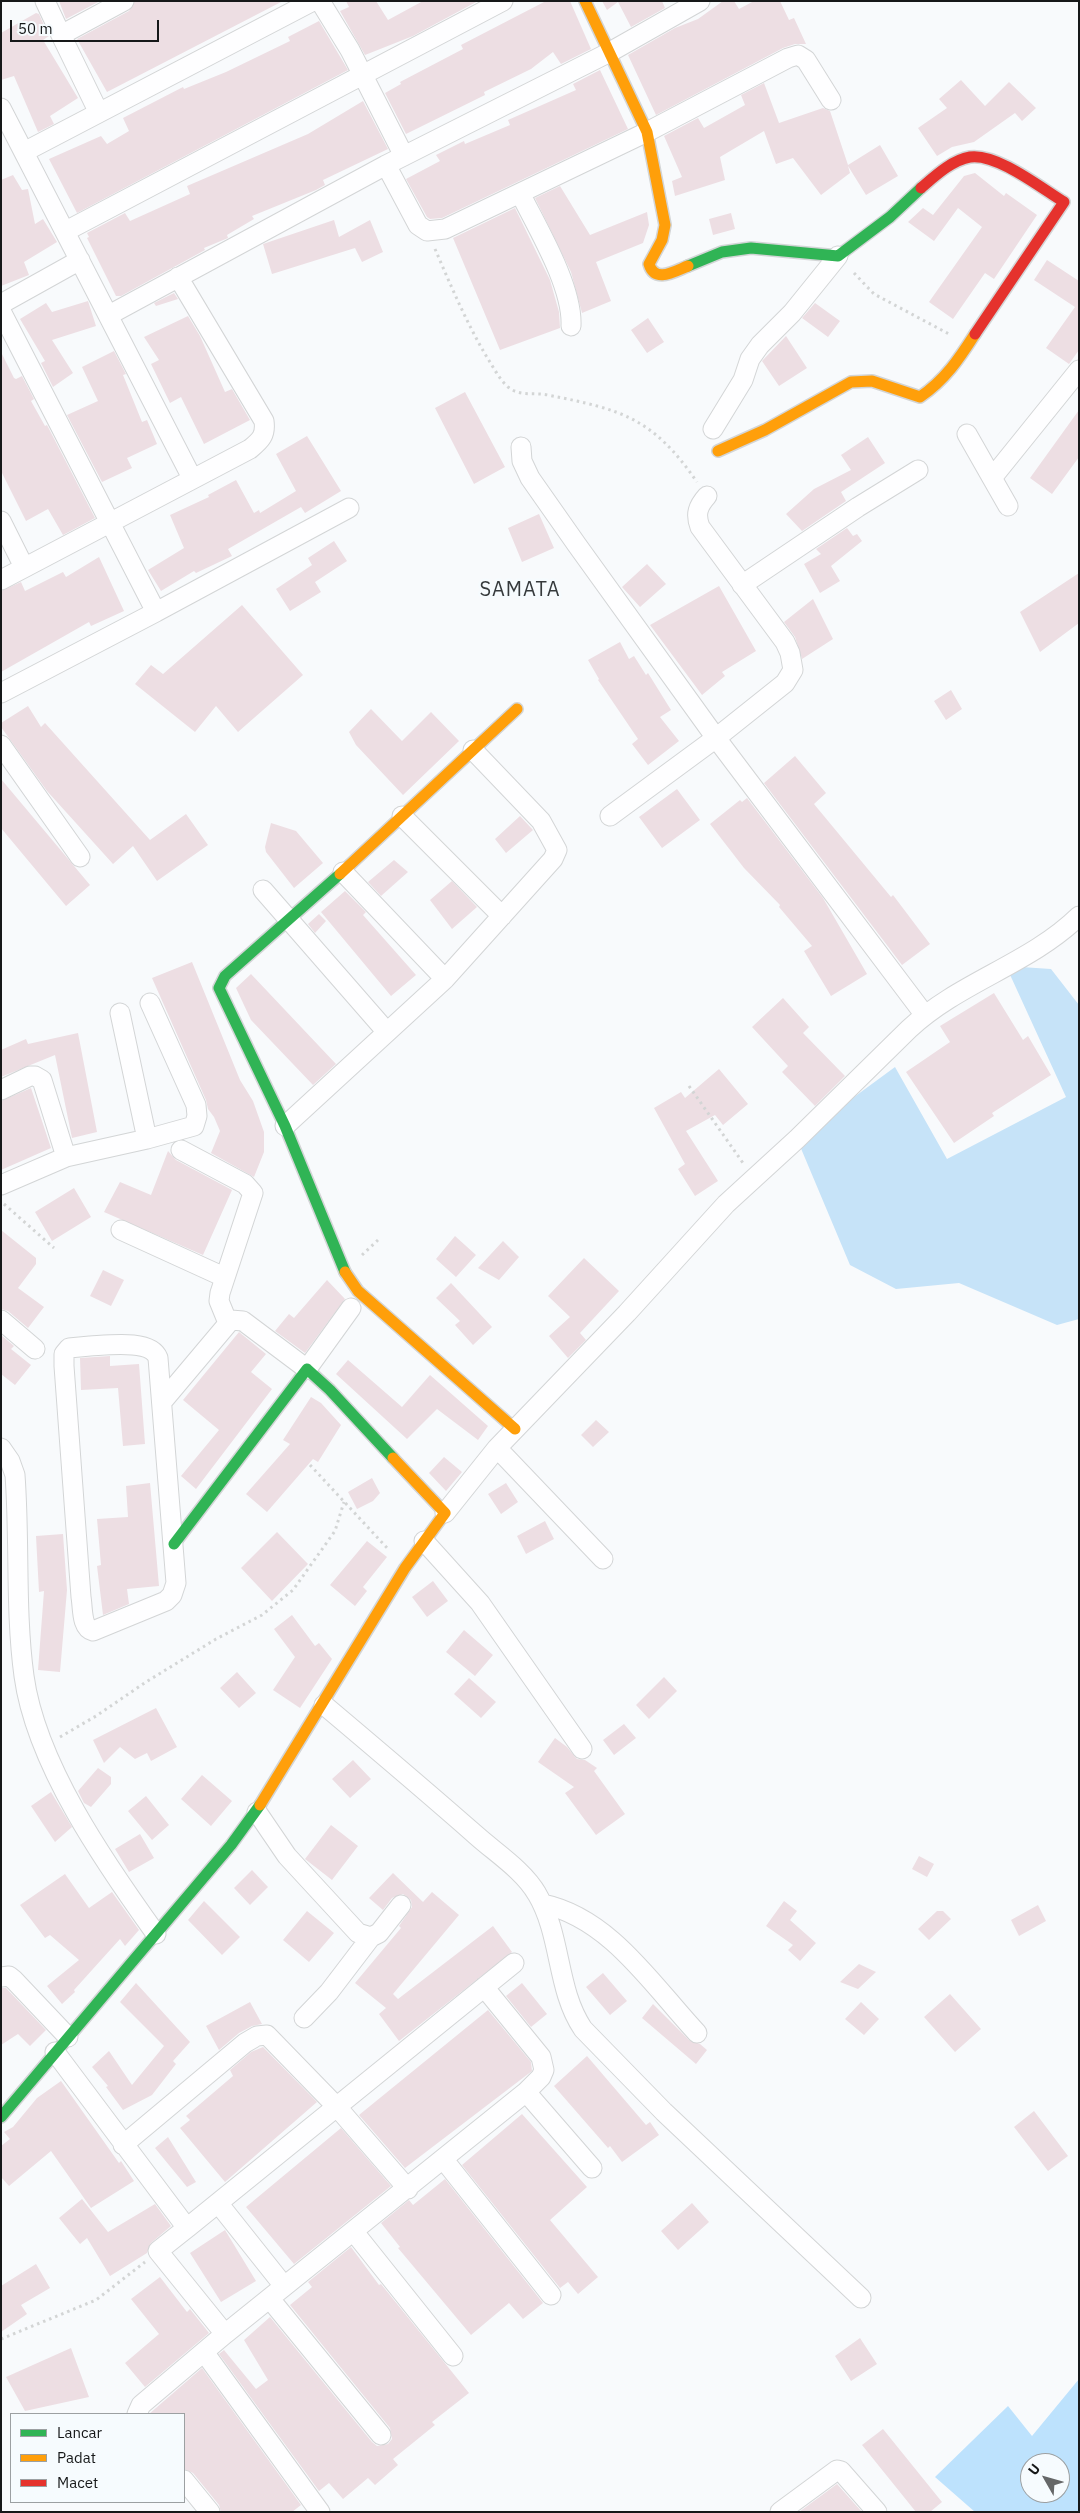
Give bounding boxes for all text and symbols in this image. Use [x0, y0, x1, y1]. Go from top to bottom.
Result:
scale bar [12, 10, 161, 42]
text: 50 m [18, 19, 53, 38]
district label: SAMATA [479, 578, 561, 602]
legend [10, 2413, 185, 2503]
text: Lancar [57, 2423, 102, 2442]
text: Padat [57, 2448, 96, 2467]
north arrow [1020, 2453, 1070, 2503]
text: U [1024, 2460, 1044, 2479]
text: Macet [57, 2473, 98, 2492]

